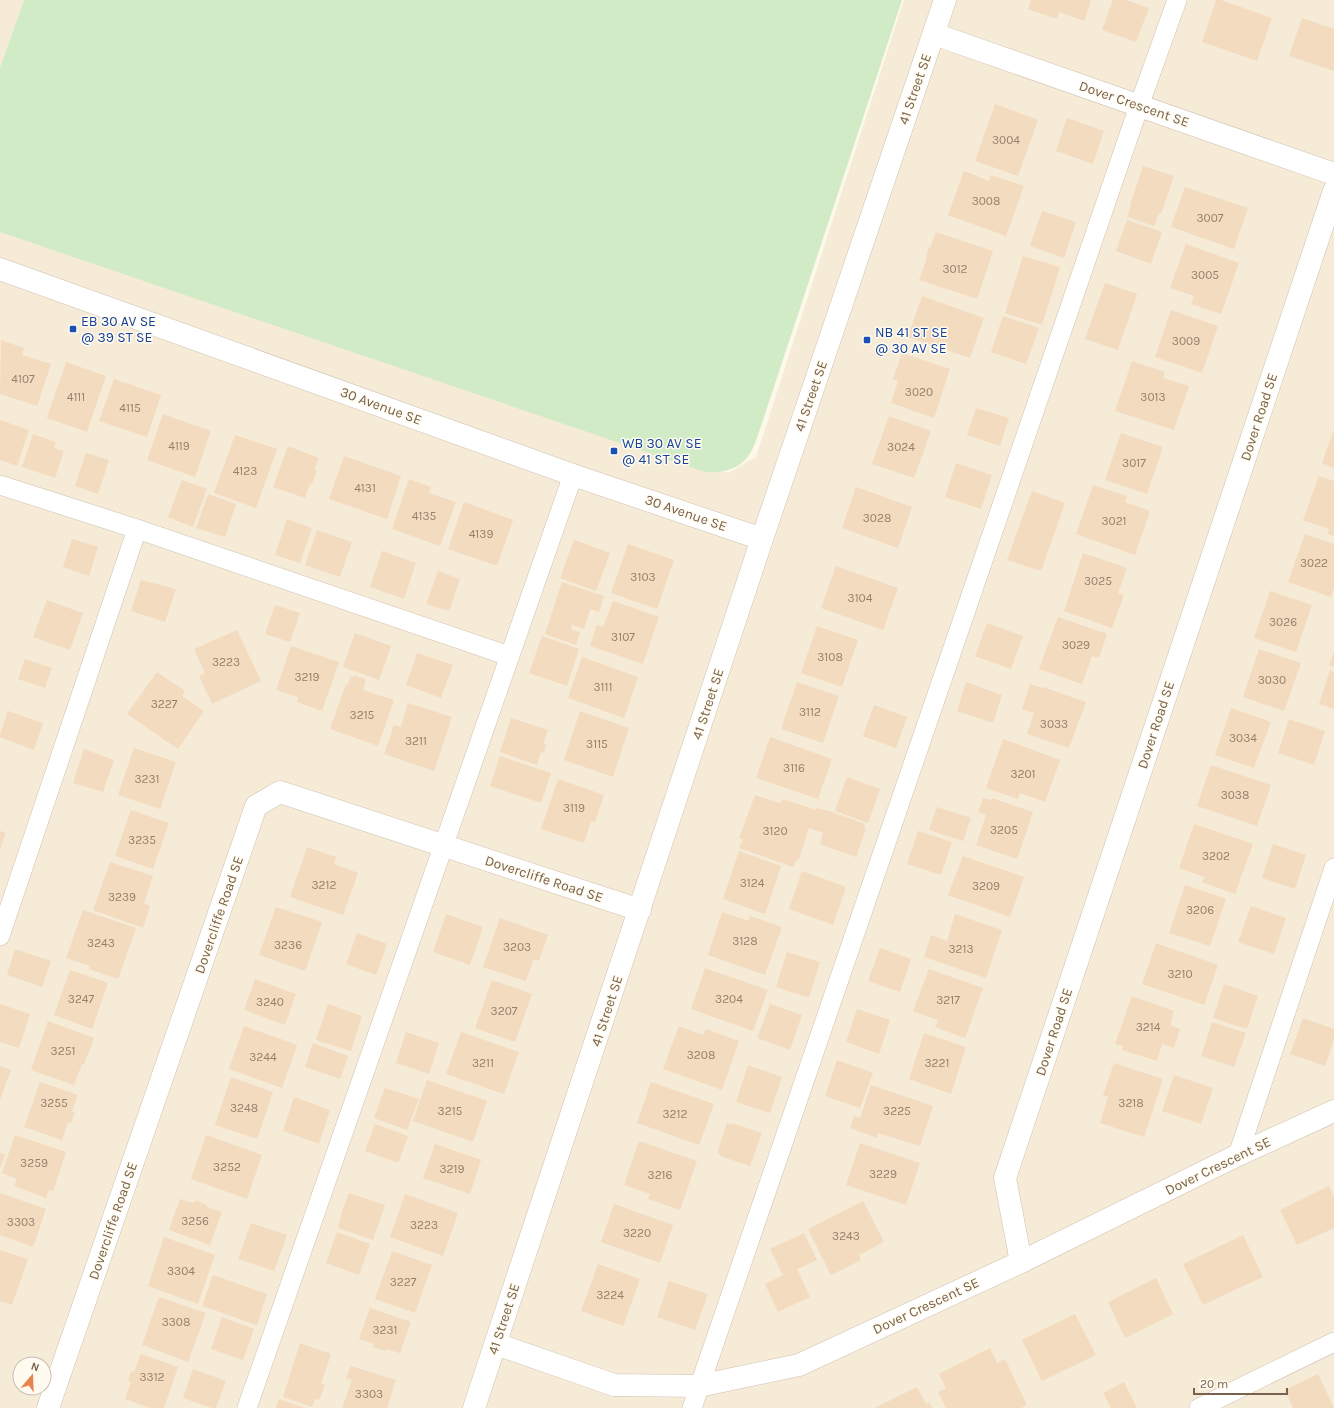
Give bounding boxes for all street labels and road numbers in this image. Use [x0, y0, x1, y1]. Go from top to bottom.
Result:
street label: 41 Street SE [895, 51, 935, 127]
street label: Dover Crescent SE [1077, 77, 1191, 131]
street label: 41 Street SE [791, 358, 831, 434]
street label: Dover Road SE [1237, 371, 1281, 463]
street label: 30 Avenue SE [338, 383, 424, 429]
street label: 30 Avenue SE [643, 491, 729, 535]
street label: 41 Street SE [689, 666, 727, 742]
street label: Dover Road SE [1134, 679, 1178, 771]
street label: Dovercliffe Road SE [483, 852, 605, 906]
street label: Dovercliffe Road SE [191, 854, 247, 976]
street label: 41 Street SE [588, 973, 626, 1049]
street label: Dover Road SE [1032, 986, 1076, 1078]
street label: Dover Crescent SE [1162, 1133, 1274, 1199]
street label: Dovercliffe Road SE [85, 1160, 141, 1282]
street label: Dover Crescent SE [870, 1274, 982, 1338]
street label: 41 Street SE [485, 1281, 523, 1357]

